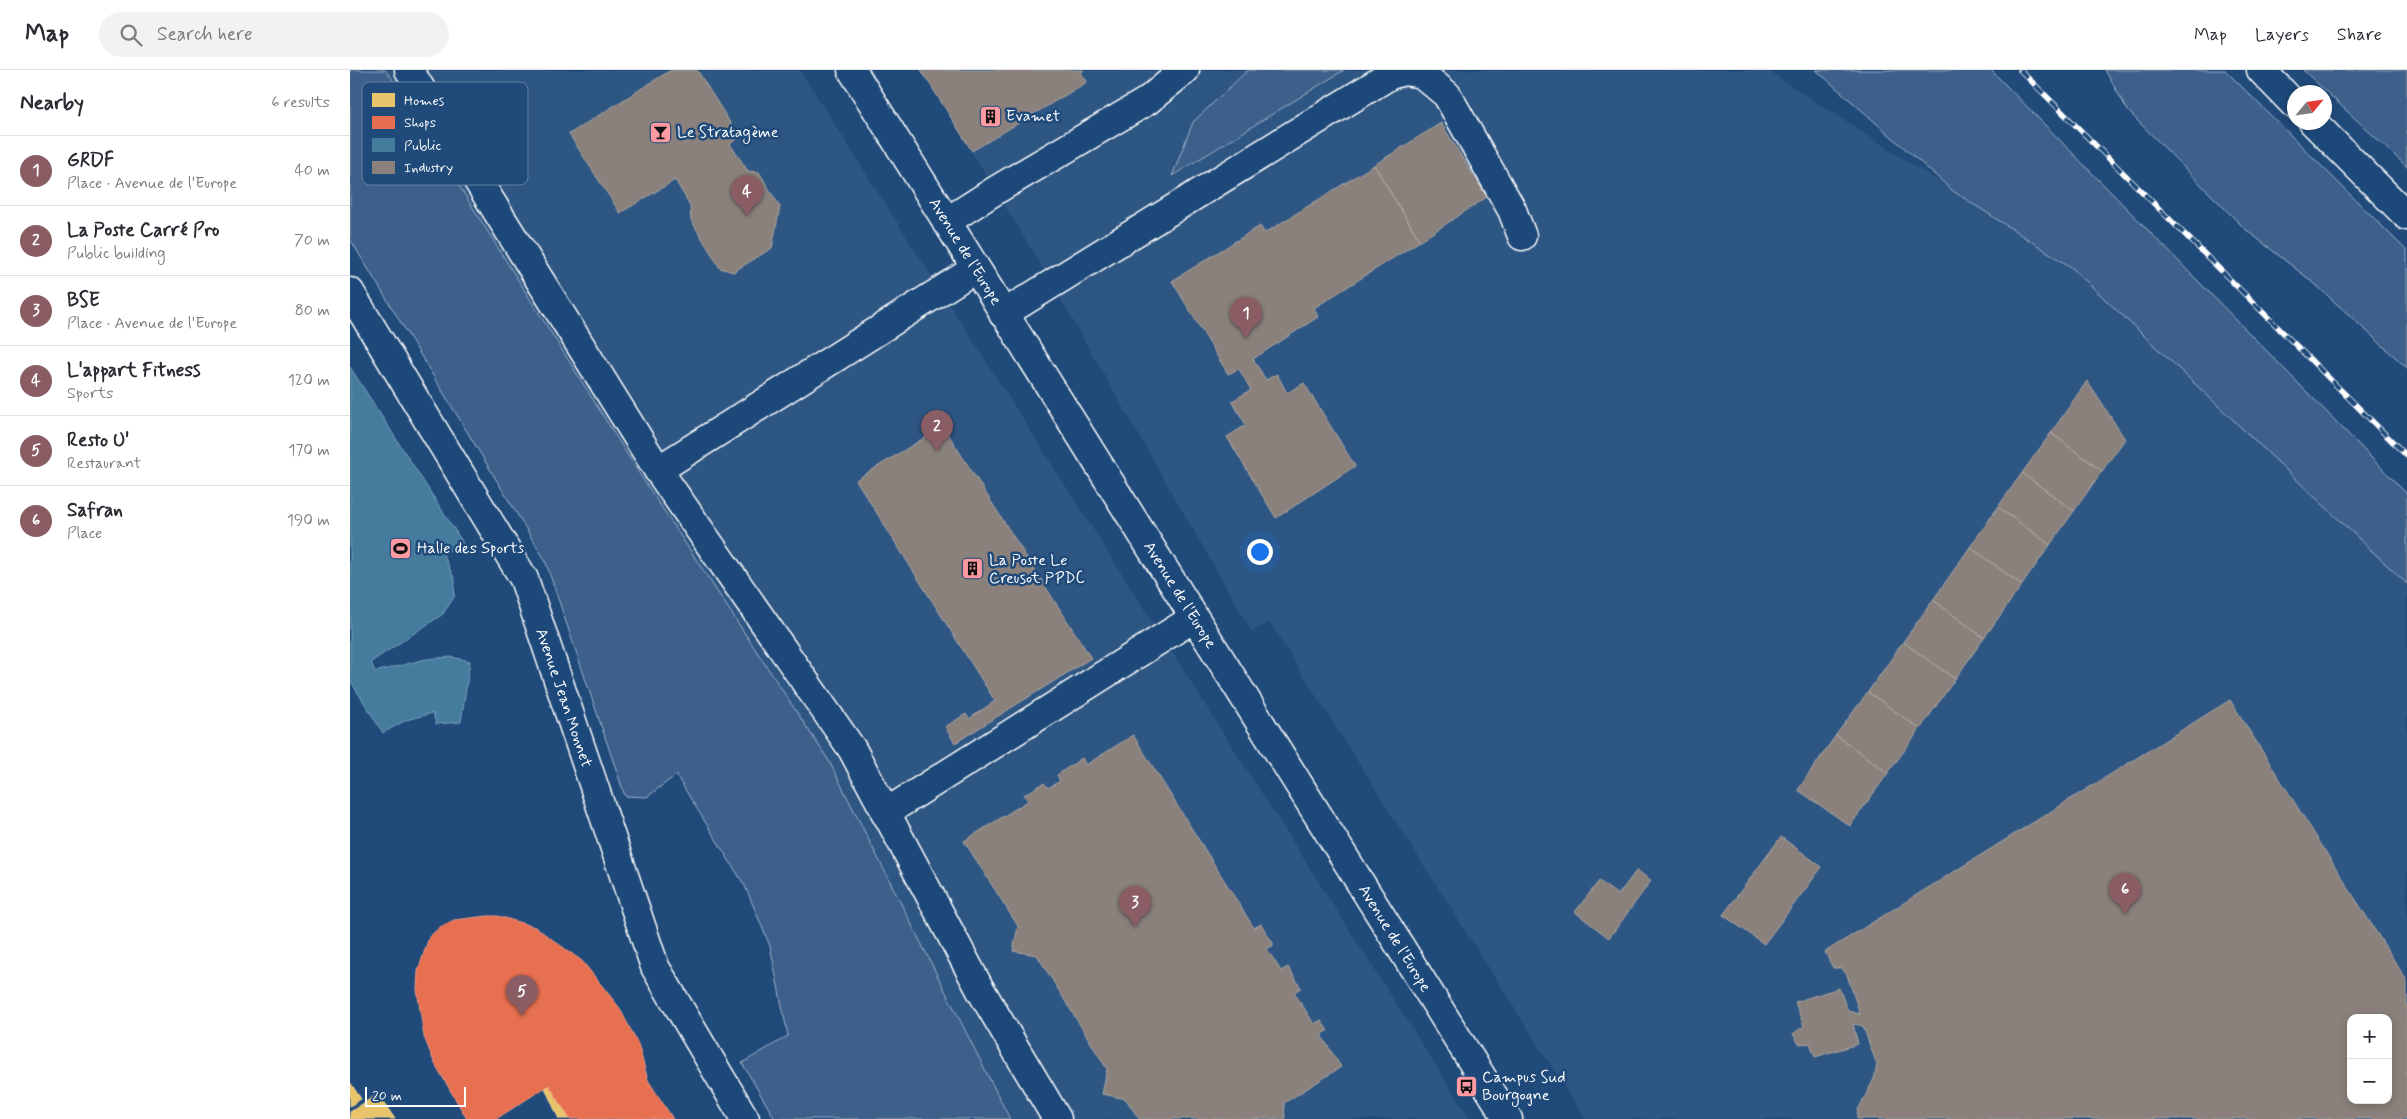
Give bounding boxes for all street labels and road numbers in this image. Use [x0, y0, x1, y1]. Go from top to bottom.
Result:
street label: Avenue de l'Europe [924, 194, 1007, 309]
street label: Avenue de l'Europe [1139, 537, 1222, 653]
street label: Avenue Jean Monnet [531, 625, 597, 771]
street label: Avenue de l'Europe [1353, 881, 1436, 996]

